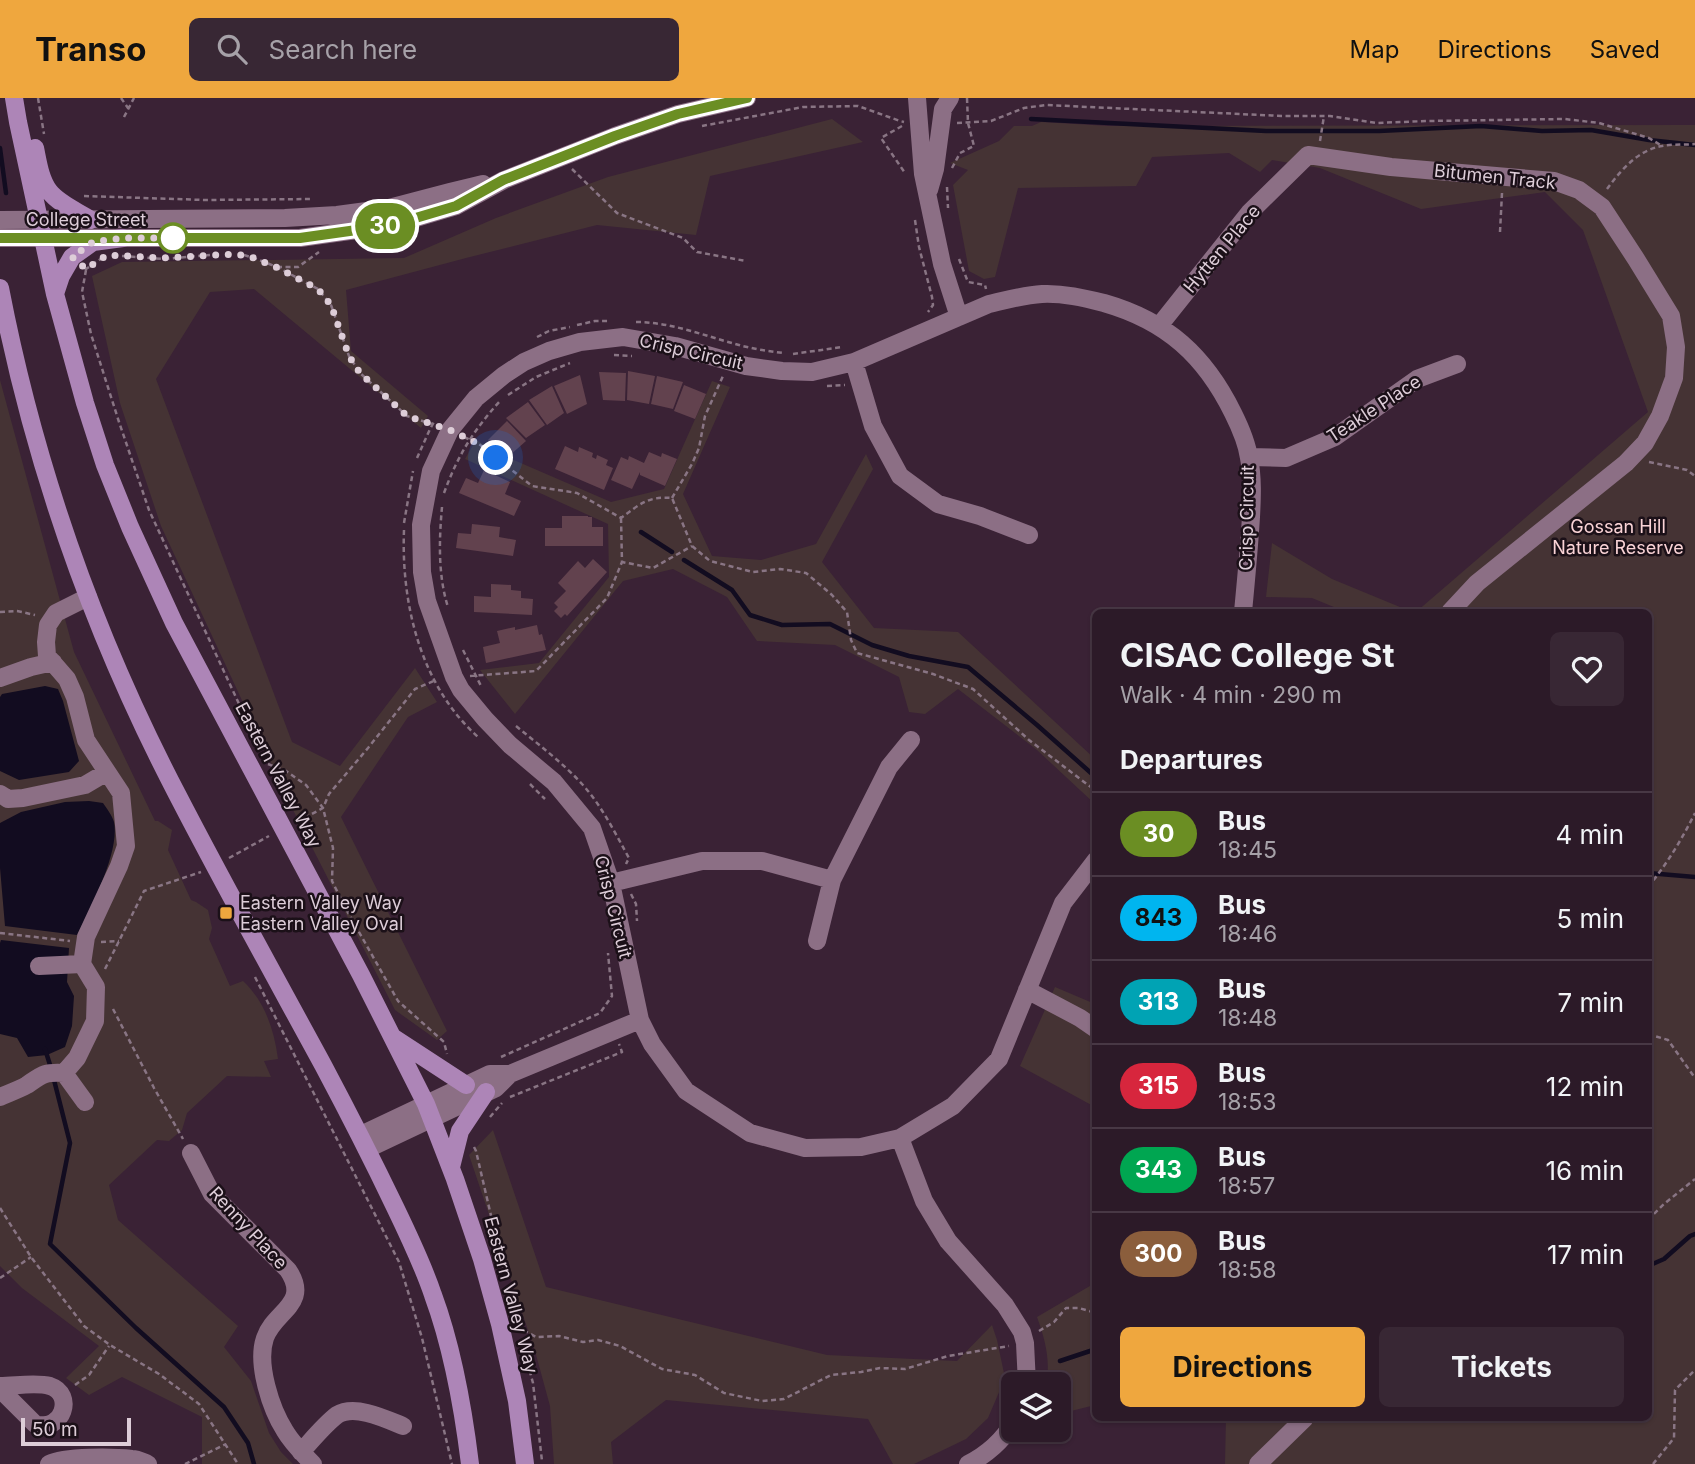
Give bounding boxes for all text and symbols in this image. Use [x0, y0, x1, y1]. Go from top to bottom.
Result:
search box [189, 18, 679, 81]
text: Transo [35, 29, 147, 69]
icon: search [213, 30, 251, 68]
text: Search here [269, 34, 417, 65]
text: Map [1350, 35, 1399, 64]
text: Directions [1437, 35, 1552, 64]
text: Saved [1590, 35, 1660, 64]
street label: Bitumen Track [1433, 160, 1557, 193]
street label: Hytten Place [1179, 201, 1264, 297]
line badge: 30 [354, 203, 416, 249]
street label: College Street [26, 209, 146, 230]
text: 30 [369, 211, 401, 240]
unlabelled marker [158, 223, 188, 253]
street label: Crisp Circuit [637, 329, 745, 374]
street label: Teakle Place [1323, 370, 1425, 447]
your location [478, 440, 513, 475]
street label: Crisp Circuit [1235, 465, 1258, 571]
park label: Gossan Hill Nature Reserve [1552, 516, 1684, 558]
button: heart [1550, 632, 1624, 706]
text: CISAC College St [1120, 635, 1394, 675]
text: Walk · 4 min · 290 m [1120, 681, 1342, 709]
street label: Eastern Valley Way [231, 698, 326, 851]
text: Departures [1120, 744, 1263, 775]
text: Bus [1218, 805, 1266, 836]
text: 30 [1143, 819, 1174, 848]
text: 4 min [1555, 819, 1624, 850]
text: 18:45 [1218, 836, 1277, 864]
street label: Crisp Circuit [591, 853, 636, 961]
text: Bus [1218, 889, 1266, 920]
place label: Eastern Valley Way Eastern Valley Oval [240, 892, 403, 934]
text: 843 [1135, 903, 1182, 932]
text: 5 min [1556, 903, 1624, 934]
marker: Eastern Valley Way Eastern Valley Oval [218, 905, 234, 921]
text: 18:46 [1218, 920, 1277, 948]
text: Bus [1218, 973, 1266, 1004]
text: 313 [1138, 987, 1179, 1016]
text: 7 min [1558, 987, 1624, 1018]
text: 18:48 [1218, 1004, 1277, 1032]
text: Bus [1218, 1057, 1266, 1088]
text: 315 [1138, 1071, 1179, 1100]
text: 12 min [1546, 1071, 1624, 1102]
text: 18:53 [1218, 1088, 1276, 1116]
text: Bus [1218, 1141, 1266, 1172]
text: 343 [1135, 1155, 1182, 1184]
text: 16 min [1546, 1155, 1624, 1186]
text: 18:57 [1218, 1172, 1275, 1200]
street label: Renny Place [205, 1182, 292, 1273]
street label: Eastern Valley Way [480, 1214, 543, 1376]
text: Bus [1218, 1225, 1266, 1256]
text: 300 [1135, 1239, 1182, 1268]
text: 17 min [1547, 1239, 1624, 1270]
text: 18:58 [1218, 1256, 1276, 1284]
button: Directions [1120, 1327, 1365, 1407]
button: Tickets [1379, 1327, 1624, 1407]
map controls [1001, 1372, 1071, 1442]
button: layers [1001, 1372, 1071, 1442]
scale bar [21, 1415, 131, 1447]
text: 50 m [32, 1418, 78, 1441]

